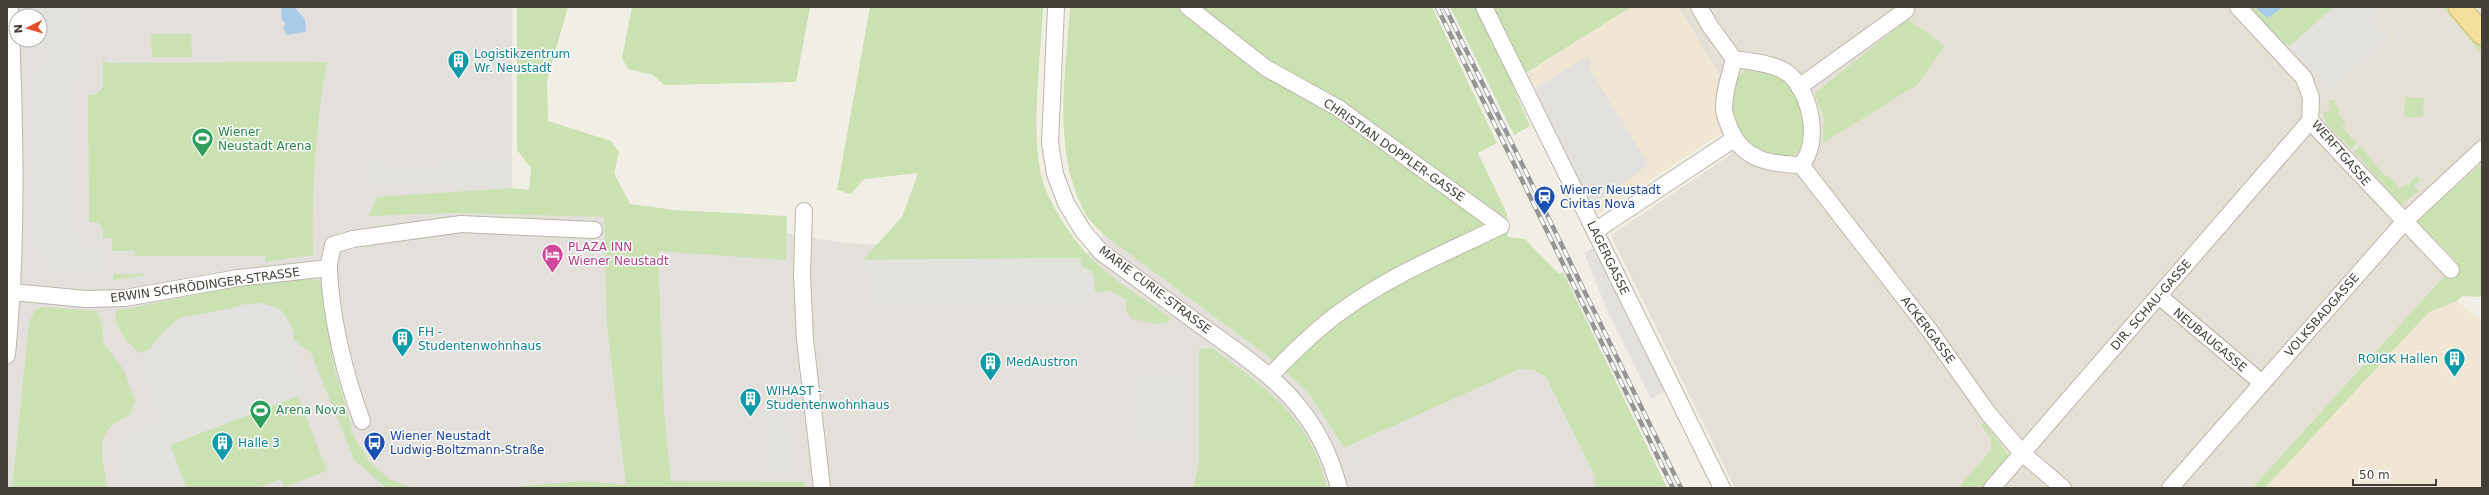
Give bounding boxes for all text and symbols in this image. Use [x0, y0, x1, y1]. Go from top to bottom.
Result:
north arrow [8, 8, 48, 48]
text: N [12, 24, 25, 34]
place label: Logistikzentrum Wr. Neustadt [474, 47, 570, 75]
building icon: Logistikzentrum Wr. Neustadt [445, 48, 471, 81]
street label: CHRISTIAN DOPPLER-GASSE [1321, 96, 1467, 204]
street label: WERFTGASSE [2309, 117, 2373, 189]
place label: Wiener Neustadt Arena [218, 125, 312, 153]
sports icon: Wiener Neustadt Arena [189, 126, 215, 159]
place label: Wiener Neustadt Civitas Nova [1560, 183, 1661, 211]
station icon: Wiener Neustadt Civitas Nova [1531, 184, 1557, 217]
street label: LAGERGASSE [1584, 219, 1632, 297]
place label: PLAZA INN Wiener Neustadt [568, 240, 669, 268]
hotel icon: PLAZA INN Wiener Neustadt [540, 241, 566, 274]
street label: MARIE CURIE-STRASSE [1096, 243, 1214, 337]
street label: DIR. SCHAU-GASSE [2108, 257, 2194, 353]
street label: ERWIN SCHRÖDINGER-STRASSE [109, 263, 301, 305]
street label: VOLKSBADGASSE [2282, 271, 2362, 359]
street label: ACKERGASSE [1898, 294, 1958, 366]
street label: NEUBAUGASSE [2171, 305, 2249, 375]
place label: FH - Studentenwohnhaus [418, 325, 541, 353]
building icon: FH - Studentenwohnhaus [390, 326, 416, 359]
building icon: ROIGK Hallen [2441, 346, 2467, 379]
building icon: MedAustron [978, 349, 1004, 382]
place label: ROIGK Hallen [2358, 352, 2438, 366]
place label: MedAustron [1006, 355, 1078, 369]
place label: WIHAST - Studentenwohnhaus [766, 384, 889, 412]
building icon: WIHAST - Studentenwohnhaus [737, 385, 763, 418]
sports icon: Arena Nova [247, 397, 273, 430]
place label: Arena Nova [276, 403, 346, 417]
place label: Wiener Neustadt Ludwig-Boltzmann-Straße [390, 429, 544, 457]
building icon: Halle 3 [209, 430, 235, 463]
bus stop icon: Wiener Neustadt Ludwig-Boltzmann-Straße [362, 430, 388, 463]
place label: Halle 3 [238, 436, 280, 450]
scale bar [2353, 461, 2436, 487]
text: 50 m [2359, 468, 2390, 482]

